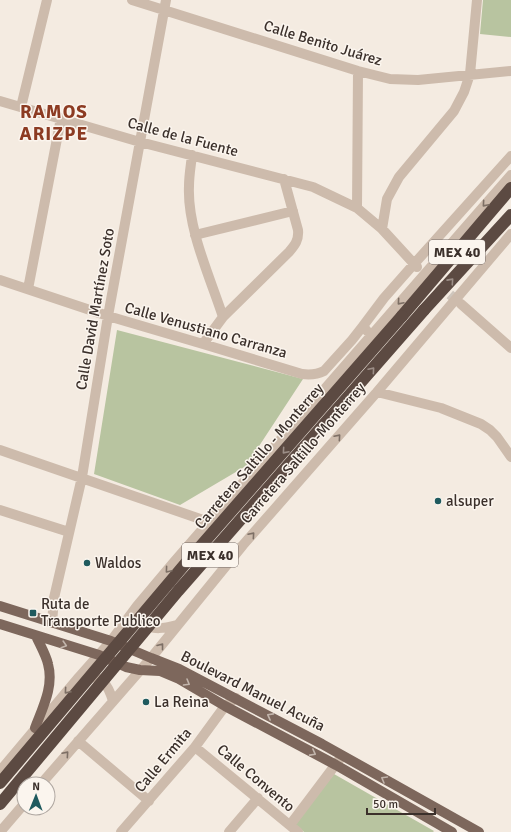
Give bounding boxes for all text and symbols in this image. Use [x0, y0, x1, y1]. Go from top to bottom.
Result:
street label: Calle Benito Juárez [262, 16, 385, 70]
district label: RAMOS ARIZPE [20, 100, 88, 146]
street label: Calle de la Fuente [126, 114, 240, 160]
one-way arrow [483, 199, 490, 207]
street label: Calle David Martínez Soto [72, 226, 118, 391]
road number: MEX 40 [429, 240, 485, 264]
one-way arrow [446, 278, 454, 286]
one-way arrow [397, 297, 404, 304]
street label: Calle Venustiano Carranza [123, 298, 289, 362]
one-way arrow [367, 367, 374, 375]
street label: Carretera Saltillo - Monterrey [191, 379, 327, 533]
street label: Carretera Saltillo-Monterrey [237, 379, 369, 527]
one-way arrow [333, 434, 340, 442]
one-way arrow [282, 446, 289, 453]
place label: alsuper [446, 492, 494, 510]
marker: alsuper [433, 496, 443, 506]
one-way arrow [248, 532, 255, 539]
road number: MEX 40 [182, 543, 238, 567]
place label: Waldos [95, 554, 142, 572]
marker: Waldos [82, 558, 92, 568]
one-way arrow [166, 565, 173, 572]
place label: Ruta de Transporte Publico [41, 595, 161, 630]
marker: Ruta de Transporte Publico [28, 608, 38, 618]
one-way arrow [60, 640, 67, 649]
one-way arrow [156, 643, 163, 650]
street label: Boulevard Manuel Acuña [178, 647, 328, 735]
one-way arrow [183, 679, 190, 686]
one-way arrow [64, 686, 71, 693]
place label: La Reina [154, 693, 209, 711]
marker: La Reina [141, 697, 151, 707]
one-way arrow [267, 714, 274, 721]
street label: Calle Ermita [131, 724, 195, 796]
street label: Calle Convento [214, 740, 299, 816]
one-way arrow [308, 748, 316, 756]
one-way arrow [62, 752, 69, 759]
north arrow [16, 776, 56, 816]
one-way arrow [381, 776, 388, 784]
text: N [32, 780, 40, 793]
scale bar [367, 790, 435, 816]
text: 50 m [373, 797, 398, 812]

